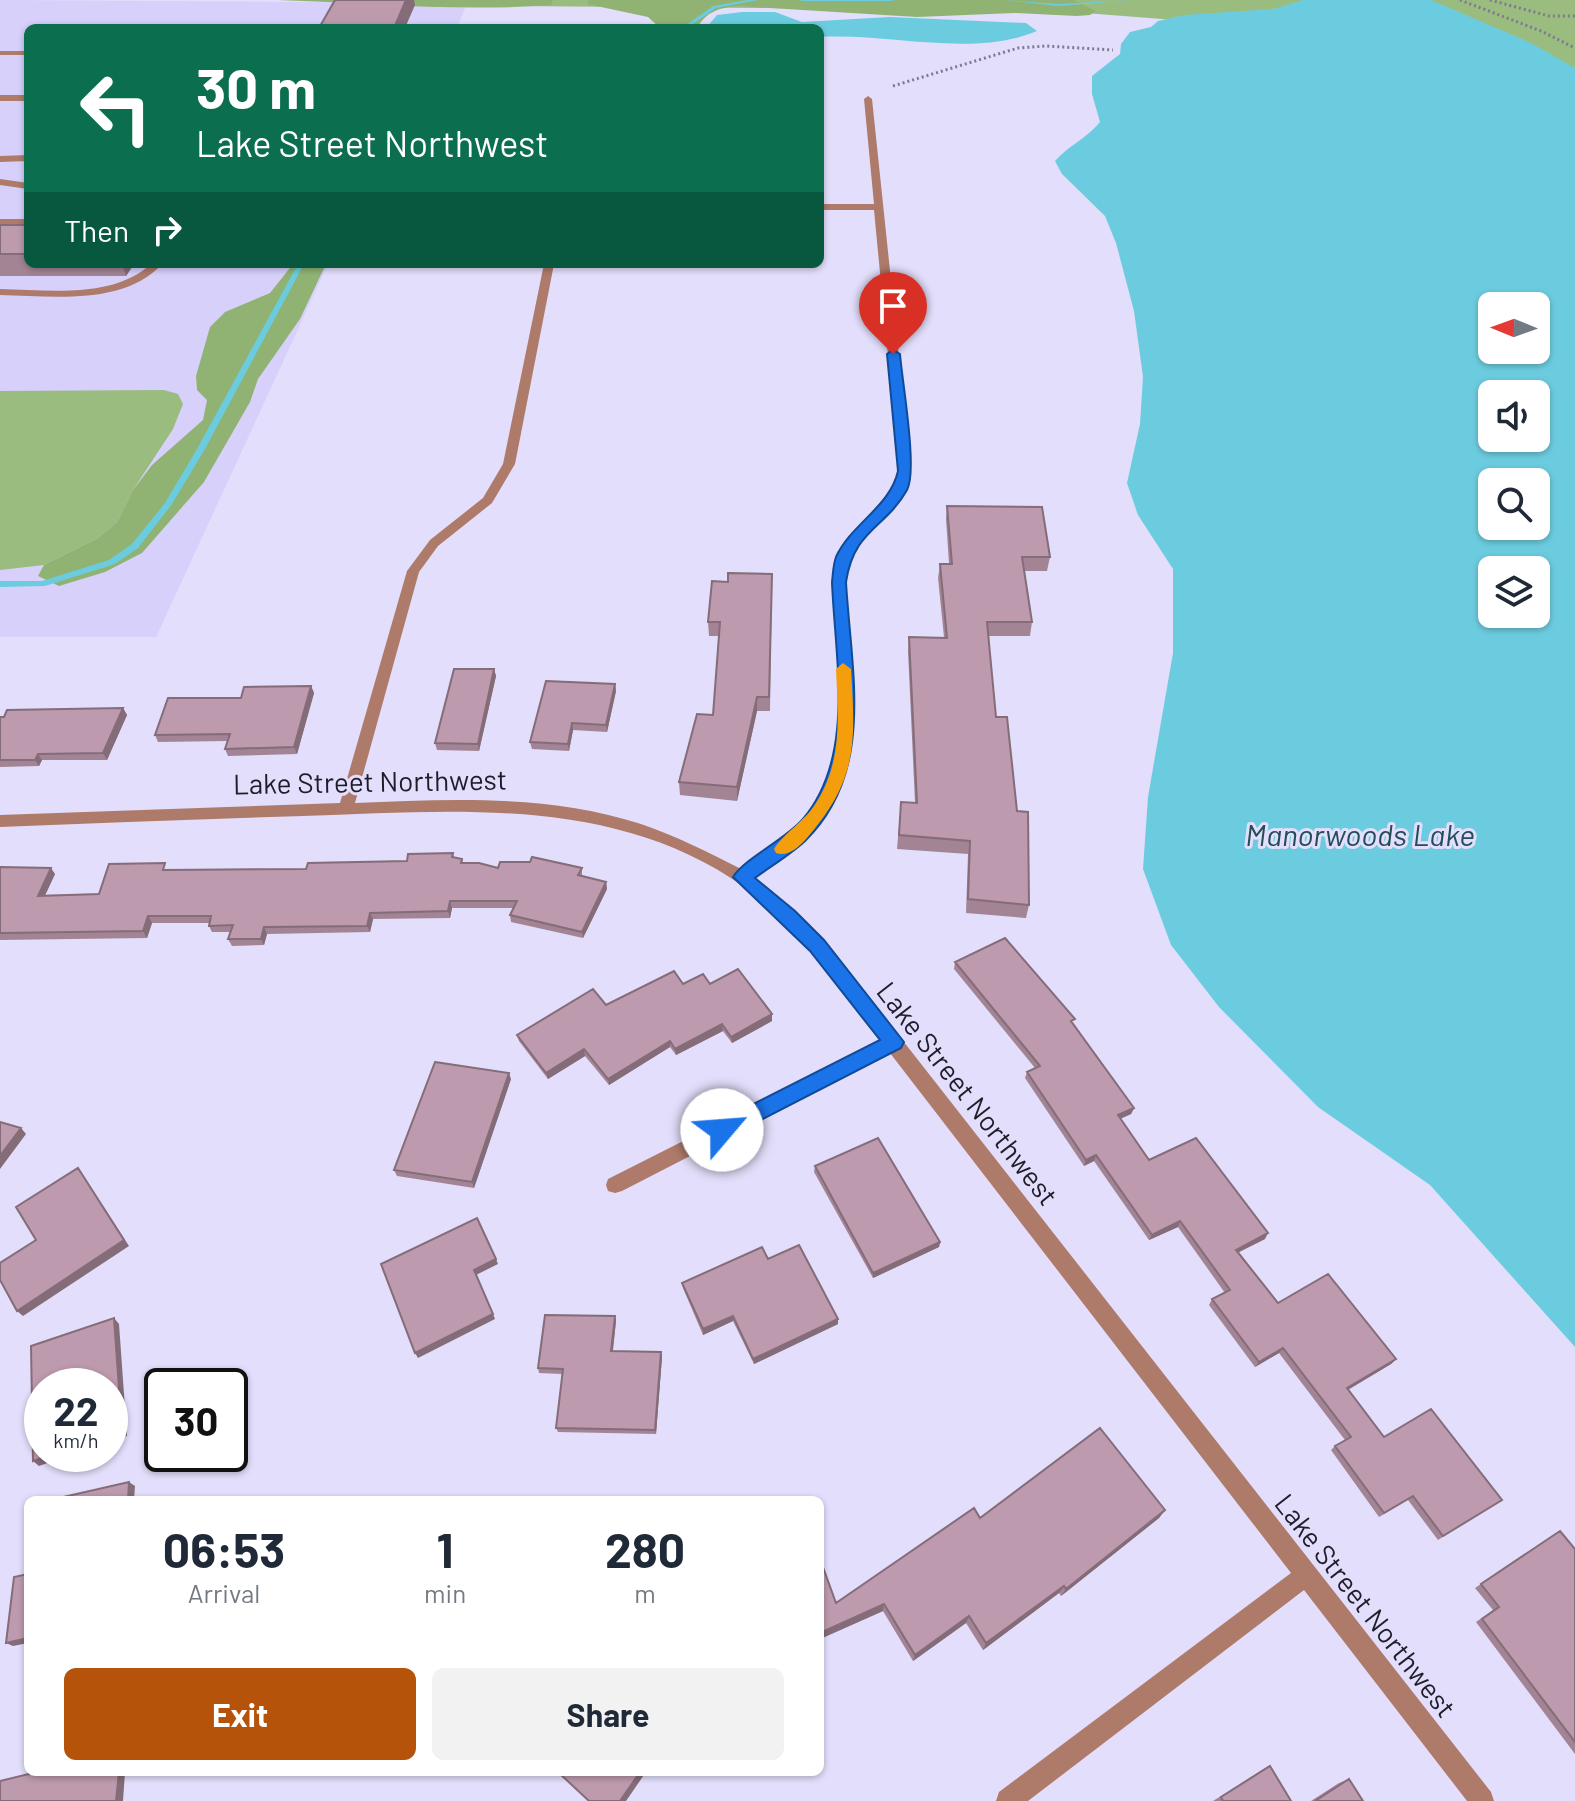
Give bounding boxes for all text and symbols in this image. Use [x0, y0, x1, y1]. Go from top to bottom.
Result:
text: 30 m [196, 53, 316, 120]
icon: left [64, 56, 168, 160]
text: Lake Street Northwest [196, 121, 548, 164]
icon: right [145, 208, 189, 252]
text: Then [64, 212, 129, 248]
pin [859, 272, 927, 354]
icon: arrive [871, 284, 915, 328]
north arrow [1478, 292, 1550, 364]
map controls [1478, 292, 1550, 628]
button: sound [1478, 380, 1550, 452]
button: search [1478, 468, 1550, 540]
button: layers [1478, 556, 1550, 628]
street label: Lake Street Northwest [233, 762, 507, 800]
water label: Manorwoods Lake [1245, 816, 1475, 852]
street label: Lake Street Northwest [870, 975, 1066, 1211]
position arrow [680, 1088, 764, 1172]
speed limit sign: 30 [144, 1368, 248, 1472]
text: 22 [54, 1386, 98, 1434]
text: km/h [53, 1428, 99, 1452]
street label: Lake Street Northwest [1268, 1487, 1464, 1723]
text: 06:53 [163, 1520, 285, 1578]
text: 1 [437, 1520, 454, 1578]
text: 280 [605, 1520, 685, 1578]
text: Arrival [188, 1577, 260, 1608]
text: min [424, 1577, 466, 1608]
text: m [634, 1577, 656, 1608]
button: Exit [64, 1668, 416, 1760]
button: Share [432, 1668, 784, 1760]

